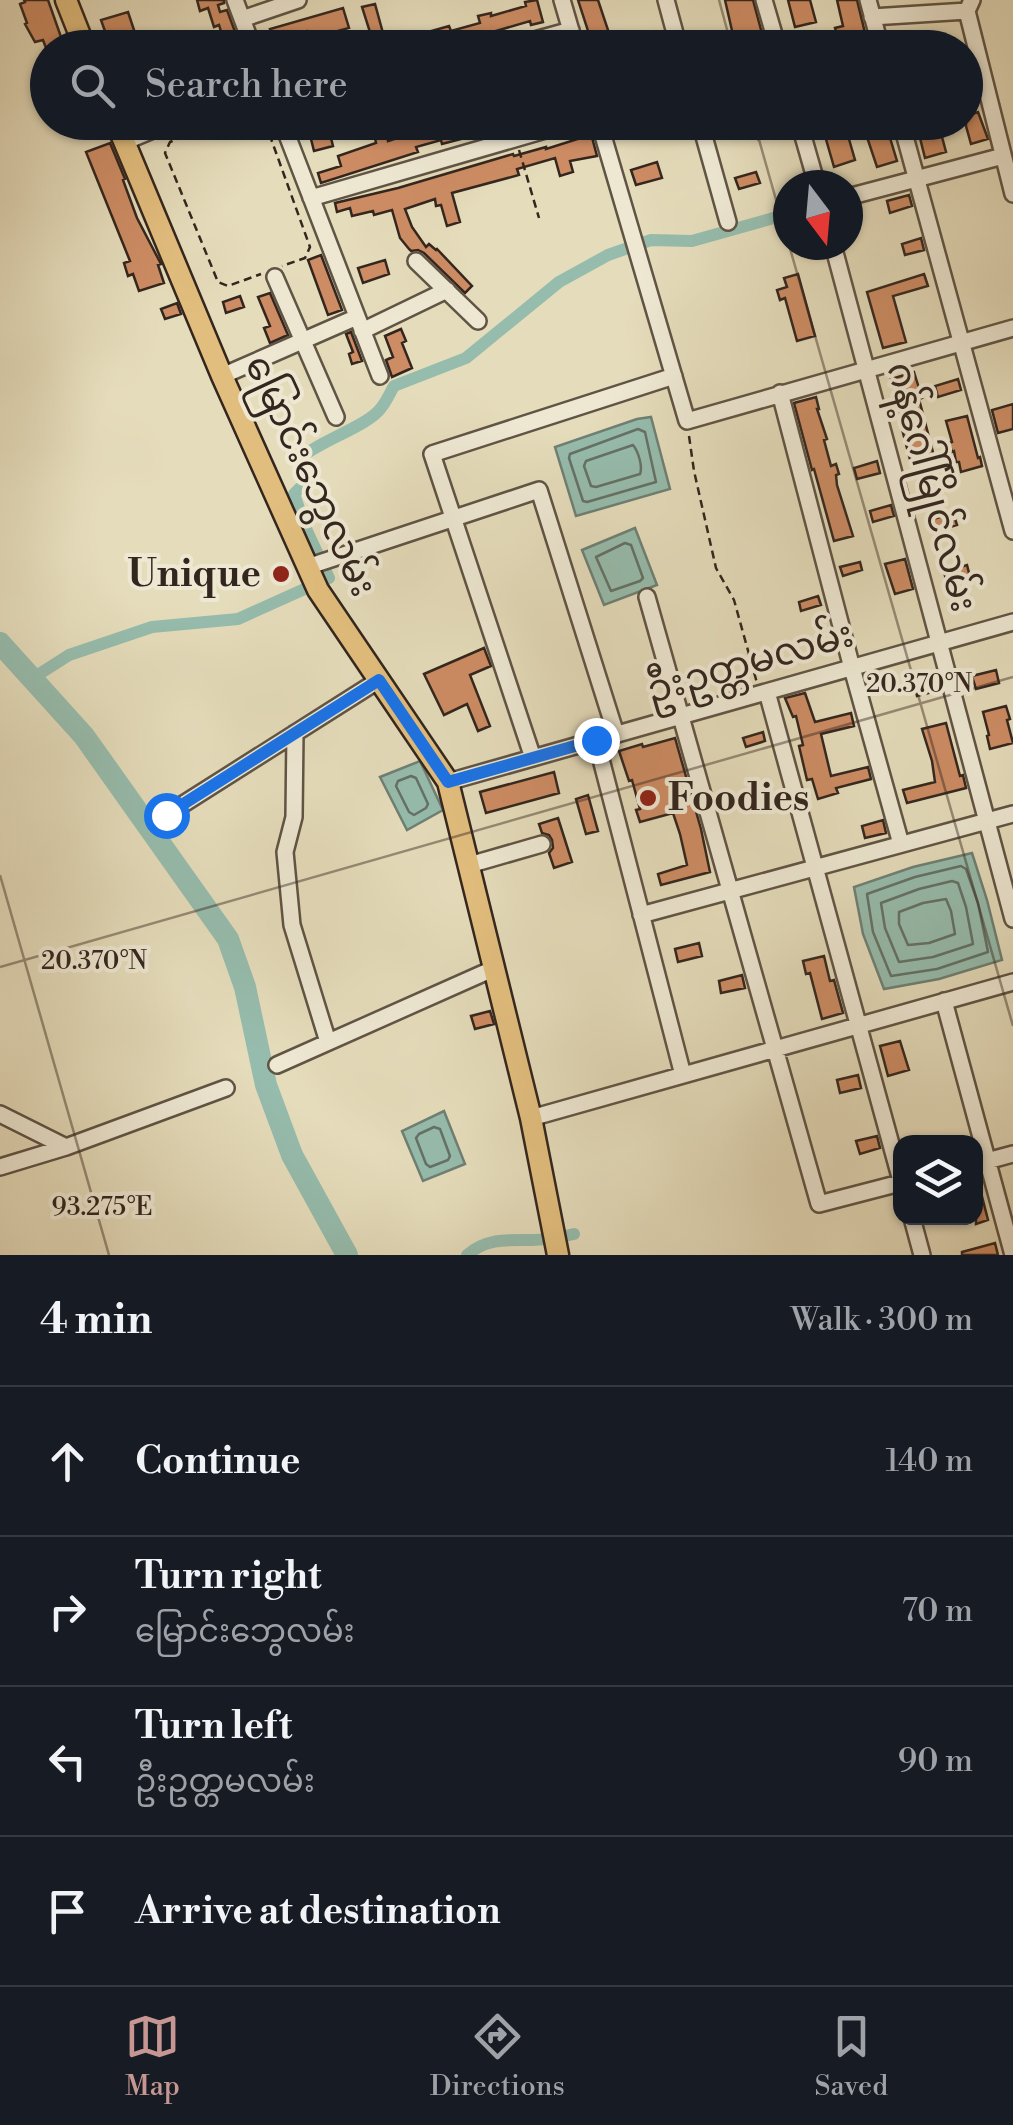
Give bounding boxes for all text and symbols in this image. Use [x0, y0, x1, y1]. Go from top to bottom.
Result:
search box [30, 30, 983, 140]
icon: search [65, 58, 120, 113]
text: Search here [145, 62, 348, 109]
north arrow [773, 170, 863, 260]
street label: မြောင်းဘွေလမ်း [228, 346, 390, 607]
street label: ဂန့်ဂေါ်မြိုင်လမ်း [869, 356, 991, 619]
place label: Unique [127, 551, 261, 598]
marker: Unique [270, 563, 292, 585]
street label: ဦးဥတ္တမလမ်း [640, 607, 861, 721]
text: 20.370°N [866, 669, 972, 700]
route end [574, 718, 620, 764]
place label: Foodies [668, 775, 809, 822]
marker: Foodies [637, 787, 659, 809]
route start [144, 793, 190, 839]
text: 20.370°N [41, 946, 147, 977]
map controls [893, 1135, 983, 1225]
button: layers [893, 1135, 983, 1225]
text: 93.275°E [52, 1192, 152, 1223]
text: 4 min [40, 1294, 152, 1347]
text: Walk · 300 m [790, 1300, 973, 1340]
icon: ahead [40, 1434, 95, 1489]
text: Continue [135, 1438, 300, 1485]
text: 140 m [886, 1441, 973, 1481]
text: Turn right [135, 1553, 321, 1600]
icon: right [40, 1584, 95, 1639]
text: 70 m [902, 1591, 973, 1631]
text: မြောင်းဘွေလမ်း [135, 1612, 355, 1652]
text: Turn left [135, 1703, 292, 1750]
icon: left [40, 1734, 95, 1789]
text: 90 m [898, 1741, 973, 1781]
text: ဦးဥတ္တမလမ်း [135, 1762, 315, 1802]
icon: arrive [40, 1884, 95, 1939]
text: Arrive at destination [135, 1888, 501, 1935]
tab: Map [125, 2009, 180, 2104]
tab: Directions [430, 2009, 565, 2104]
tab: Saved [815, 2009, 888, 2104]

